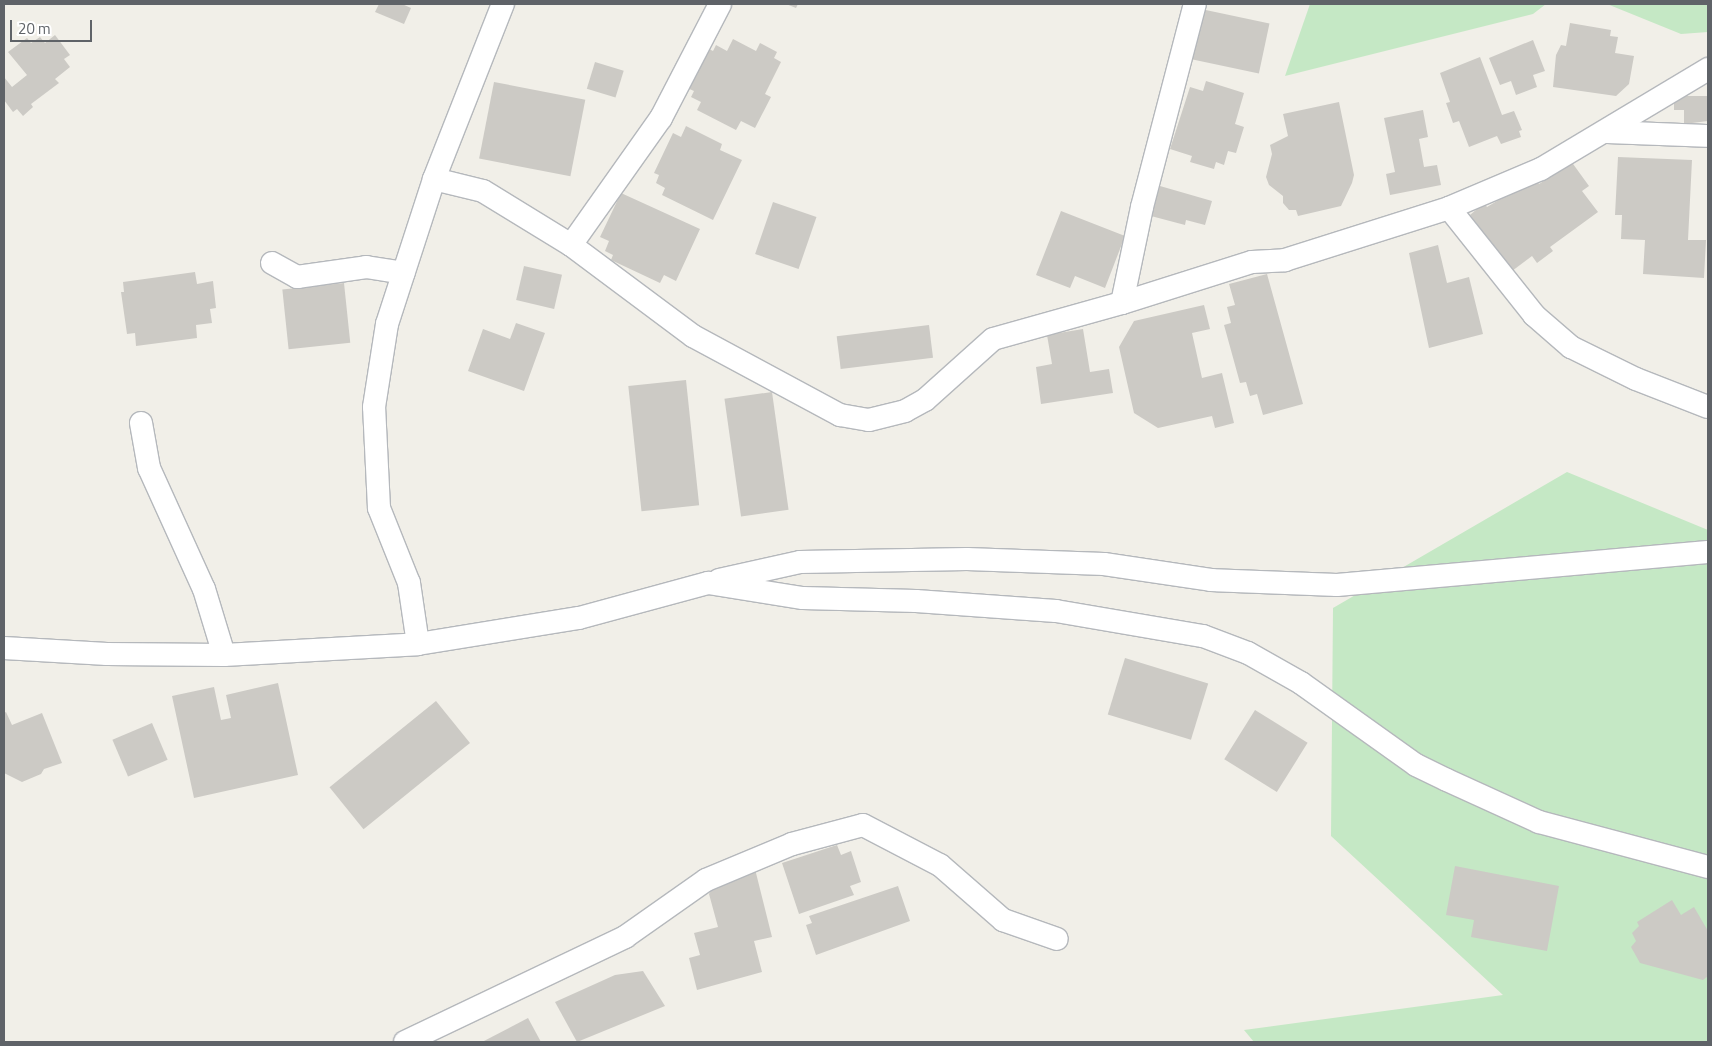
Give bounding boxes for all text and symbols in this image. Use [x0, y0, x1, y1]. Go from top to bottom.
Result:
scale bar [12, 10, 95, 42]
text: 20 m [18, 17, 51, 40]

